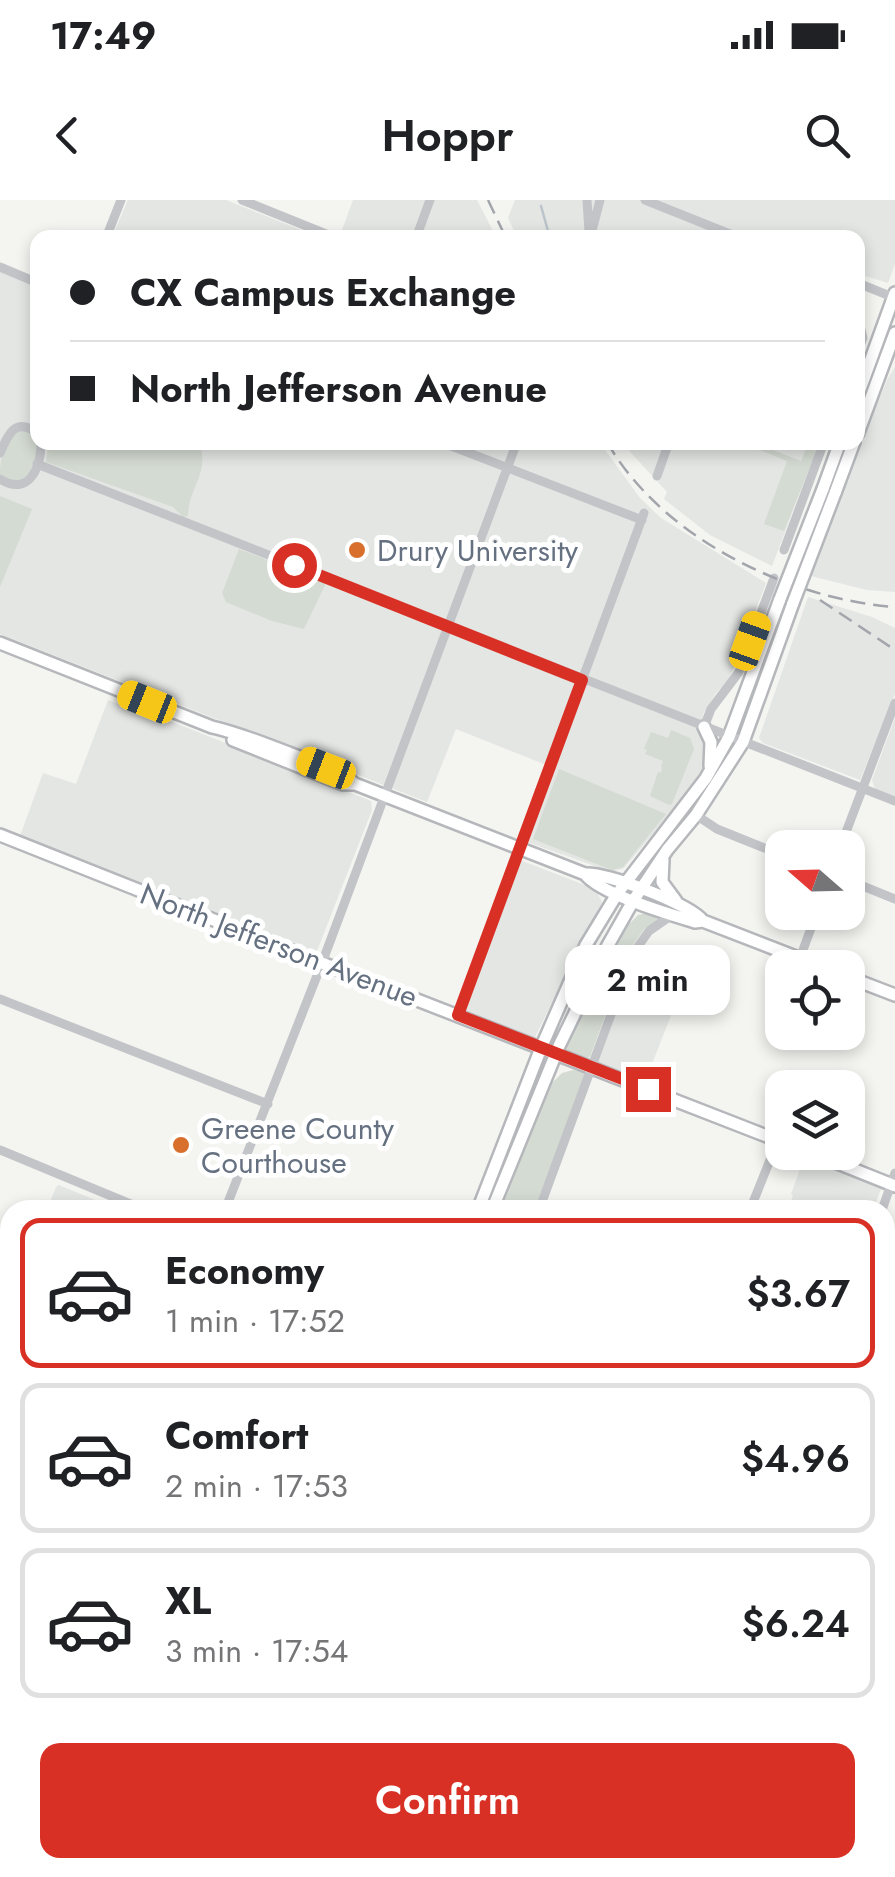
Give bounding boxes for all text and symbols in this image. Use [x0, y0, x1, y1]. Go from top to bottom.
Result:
text: 17:49 [50, 8, 156, 63]
text: Hoppr [381, 103, 514, 168]
icon: back [40, 108, 95, 163]
icon: search [800, 108, 855, 163]
text: CX Campus Exchange [130, 265, 516, 320]
text: North Jefferson Avenue [130, 361, 547, 416]
place label: Drury University [377, 529, 579, 572]
marker: Drury University [346, 539, 368, 561]
route start [272, 543, 317, 588]
car [726, 608, 774, 674]
car [114, 677, 180, 727]
car [293, 743, 359, 793]
north arrow [765, 830, 865, 930]
map controls [765, 830, 865, 1170]
street label: North Jefferson Avenue [134, 872, 424, 1018]
callout: 2 min [566, 944, 730, 1014]
button: locate [765, 950, 865, 1050]
text: 2 min [606, 957, 689, 1003]
route end [626, 1067, 671, 1112]
button: layers [765, 1070, 865, 1170]
place label: Greene County Courthouse [201, 1107, 395, 1184]
marker: Greene County Courthouse [170, 1134, 192, 1156]
text: Economy [165, 1243, 324, 1298]
icon: car [45, 1248, 135, 1338]
text: $3.67 [746, 1266, 850, 1321]
text: 1 min · 17:52 [165, 1298, 345, 1344]
text: Comfort [165, 1408, 308, 1463]
icon: car [45, 1413, 135, 1503]
text: $4.96 [741, 1431, 850, 1486]
text: 2 min · 17:53 [165, 1463, 348, 1509]
text: XL [165, 1573, 211, 1628]
icon: car [45, 1578, 135, 1668]
text: $6.24 [742, 1596, 850, 1651]
text: 3 min · 17:54 [165, 1628, 348, 1674]
button: Confirm [40, 1743, 855, 1858]

